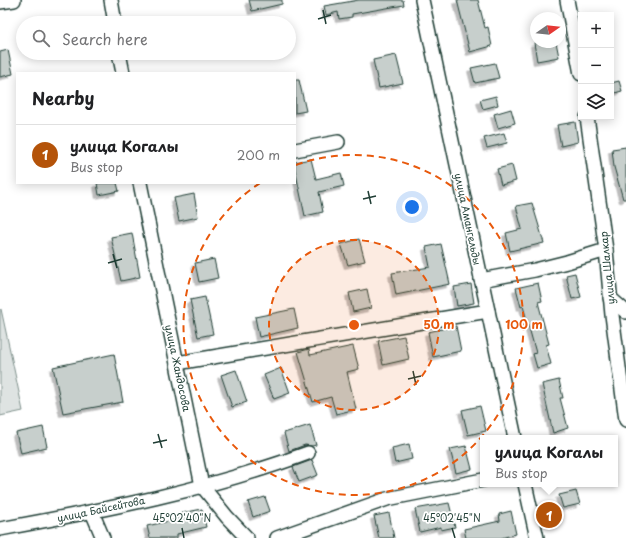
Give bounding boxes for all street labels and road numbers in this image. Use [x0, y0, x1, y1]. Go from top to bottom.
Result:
street label: улица Амангельды [451, 172, 486, 266]
street label: улица Шалкар [595, 231, 618, 305]
street label: улица Жандосова [162, 323, 195, 414]
street label: улица Байсейтова [56, 492, 147, 525]

